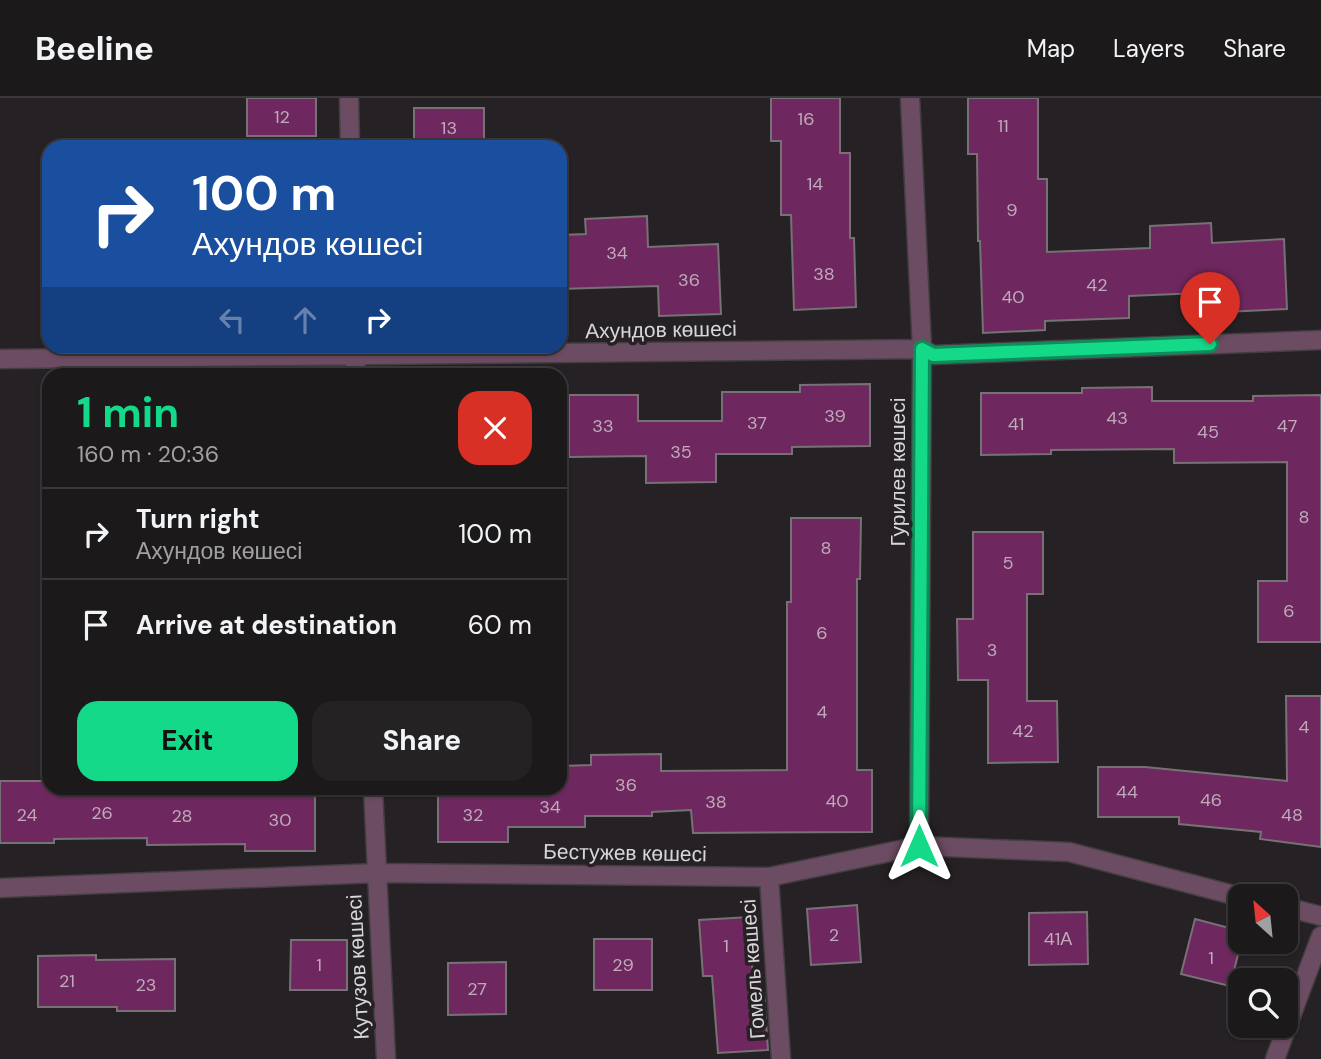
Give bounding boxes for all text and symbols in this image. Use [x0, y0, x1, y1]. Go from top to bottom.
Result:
text: Beeline [35, 27, 154, 70]
text: Map [1027, 33, 1075, 64]
text: Layers [1113, 33, 1185, 64]
text: Share [1223, 33, 1286, 64]
house number: 12 [274, 105, 290, 129]
house number: 16 [798, 107, 814, 131]
house number: 11 [997, 114, 1009, 138]
house number: 13 [441, 116, 457, 140]
text: 100 m [192, 161, 336, 225]
icon: right [77, 168, 168, 259]
house number: 14 [807, 172, 823, 196]
house number: 9 [1006, 198, 1018, 222]
text: Ахундов көшесі [192, 223, 423, 265]
house number: 34 [606, 241, 628, 265]
house number: 38 [813, 262, 835, 286]
house number: 36 [678, 268, 700, 292]
pin [1180, 272, 1240, 344]
house number: 42 [1086, 273, 1108, 297]
icon: arrive [1191, 283, 1229, 321]
house number: 40 [1001, 285, 1025, 309]
icon: left [213, 301, 251, 339]
icon: ahead [286, 301, 324, 339]
icon: right [359, 301, 397, 339]
street label: Ахундов көшесі [585, 315, 737, 345]
text: 1 min [77, 385, 179, 440]
button: close [458, 391, 532, 465]
street label: Гурилев көшесі [884, 398, 912, 546]
house number: 39 [824, 404, 846, 428]
house number: 43 [1106, 406, 1128, 430]
house number: 37 [747, 411, 767, 435]
house number: 41 [1008, 412, 1024, 436]
house number: 33 [592, 414, 614, 438]
house number: 47 [1277, 414, 1297, 438]
house number: 45 [1197, 420, 1219, 444]
text: 160 m · 20:36 [77, 439, 219, 469]
house number: 35 [670, 440, 692, 464]
text: Turn right [136, 502, 260, 536]
house number: 8 [1299, 505, 1309, 529]
icon: right [77, 515, 115, 553]
text: 100 m [458, 517, 532, 551]
text: Ахундов көшесі [136, 536, 302, 566]
house number: 8 [821, 536, 831, 560]
house number: 5 [1003, 551, 1013, 575]
house number: 6 [1283, 599, 1295, 623]
icon: arrive [77, 606, 115, 644]
text: Arrive at destination [136, 608, 397, 642]
text: 60 m [468, 608, 532, 642]
house number: 6 [816, 621, 828, 645]
house number: 3 [987, 638, 997, 662]
house number: 4 [817, 700, 828, 724]
button: Exit [77, 701, 298, 781]
button: Share [312, 701, 532, 781]
house number: 4 [1299, 715, 1310, 739]
house number: 42 [1012, 719, 1034, 743]
house number: 36 [615, 773, 637, 797]
house number: 44 [1116, 780, 1138, 804]
house number: 46 [1200, 788, 1222, 812]
house number: 40 [825, 789, 849, 813]
house number: 38 [705, 790, 727, 814]
house number: 34 [539, 795, 561, 819]
house number: 26 [91, 801, 113, 825]
house number: 24 [17, 803, 38, 827]
house number: 32 [462, 803, 484, 827]
house number: 48 [1281, 803, 1303, 827]
house number: 28 [171, 804, 193, 828]
house number: 30 [269, 808, 291, 832]
position arrow [882, 809, 956, 883]
street label: Бестужев көшесі [543, 838, 707, 868]
north arrow [1228, 884, 1298, 954]
map controls [1228, 884, 1298, 1038]
street label: Кутузов көшесі [340, 894, 376, 1040]
street label: Гомель көшесі [734, 898, 772, 1040]
house number: 2 [829, 923, 839, 947]
house number: 41А [1044, 927, 1072, 951]
house number: 1 [723, 934, 729, 958]
house number: 1 [1208, 946, 1214, 970]
house number: 1 [316, 953, 322, 977]
house number: 29 [612, 953, 634, 977]
button: search [1228, 968, 1298, 1038]
house number: 21 [59, 969, 75, 993]
house number: 23 [135, 973, 157, 997]
house number: 27 [467, 977, 487, 1001]

